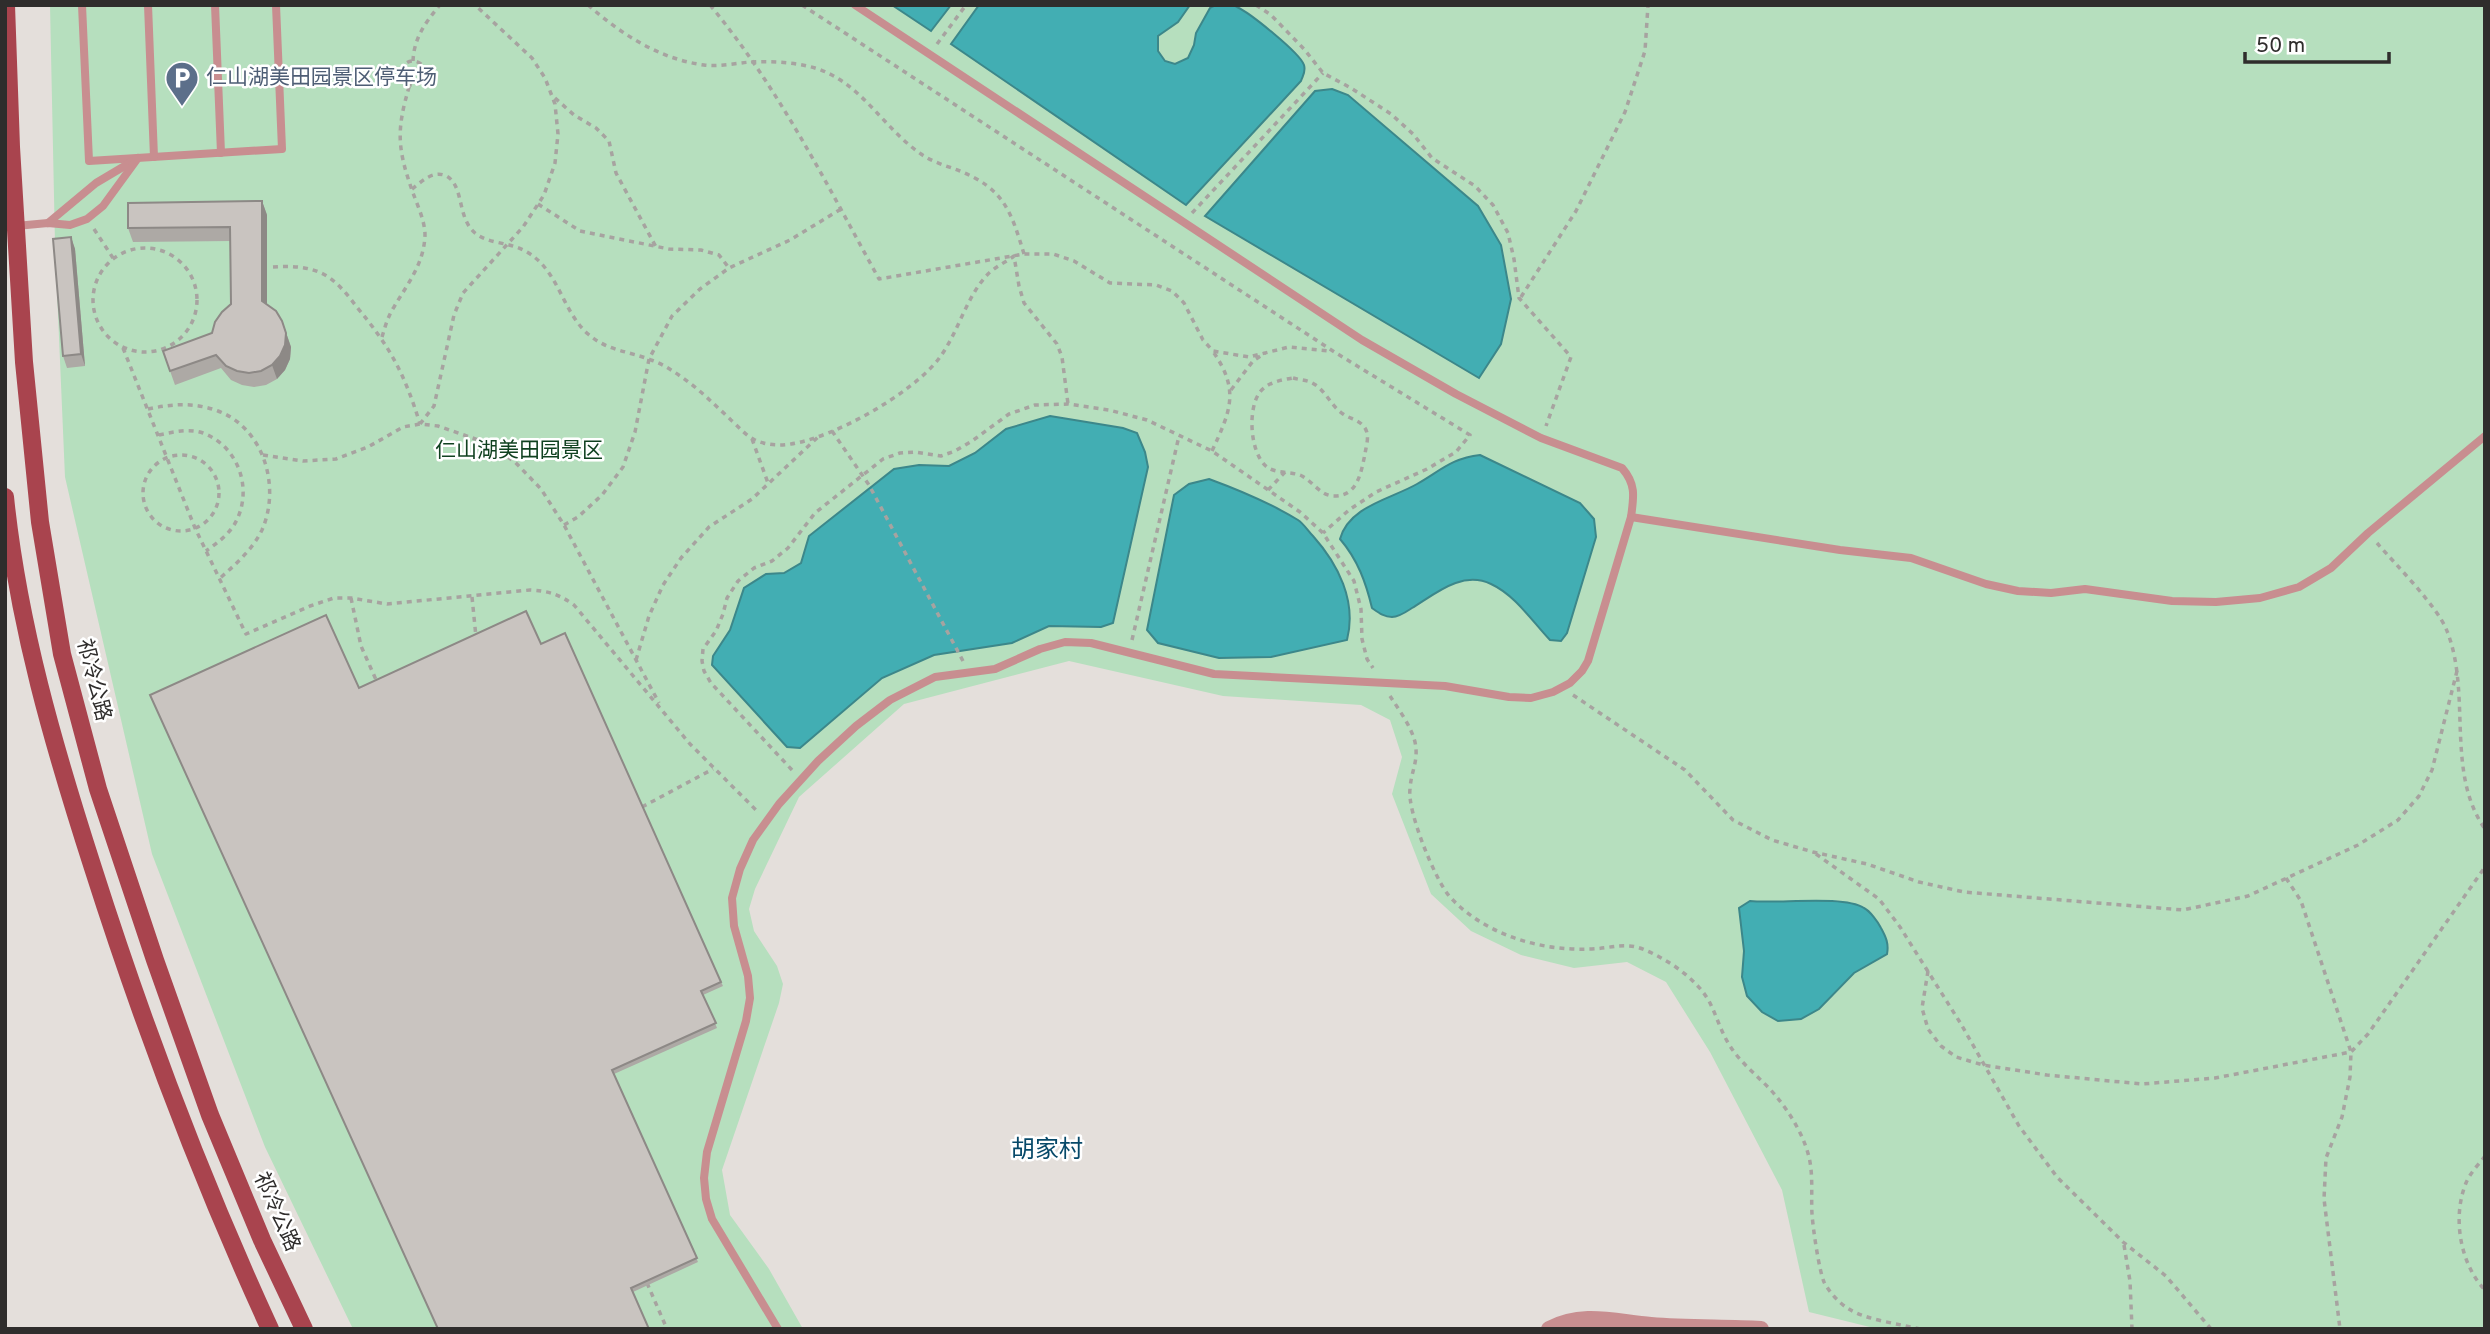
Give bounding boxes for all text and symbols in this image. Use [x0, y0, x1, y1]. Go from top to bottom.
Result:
scale bar [2245, 21, 2388, 65]
text: 50 m [2256, 33, 2305, 60]
parking icon: 仁山湖美田园景区停车场 [163, 59, 201, 108]
place label: 仁山湖美田园景区停车场 [206, 65, 437, 92]
park label: 仁山湖美田园景区 [435, 438, 603, 465]
street label: 祁冷公路 [70, 636, 116, 724]
district label: 胡家村 [1011, 1136, 1083, 1166]
street label: 祁冷公路 [247, 1168, 305, 1256]

